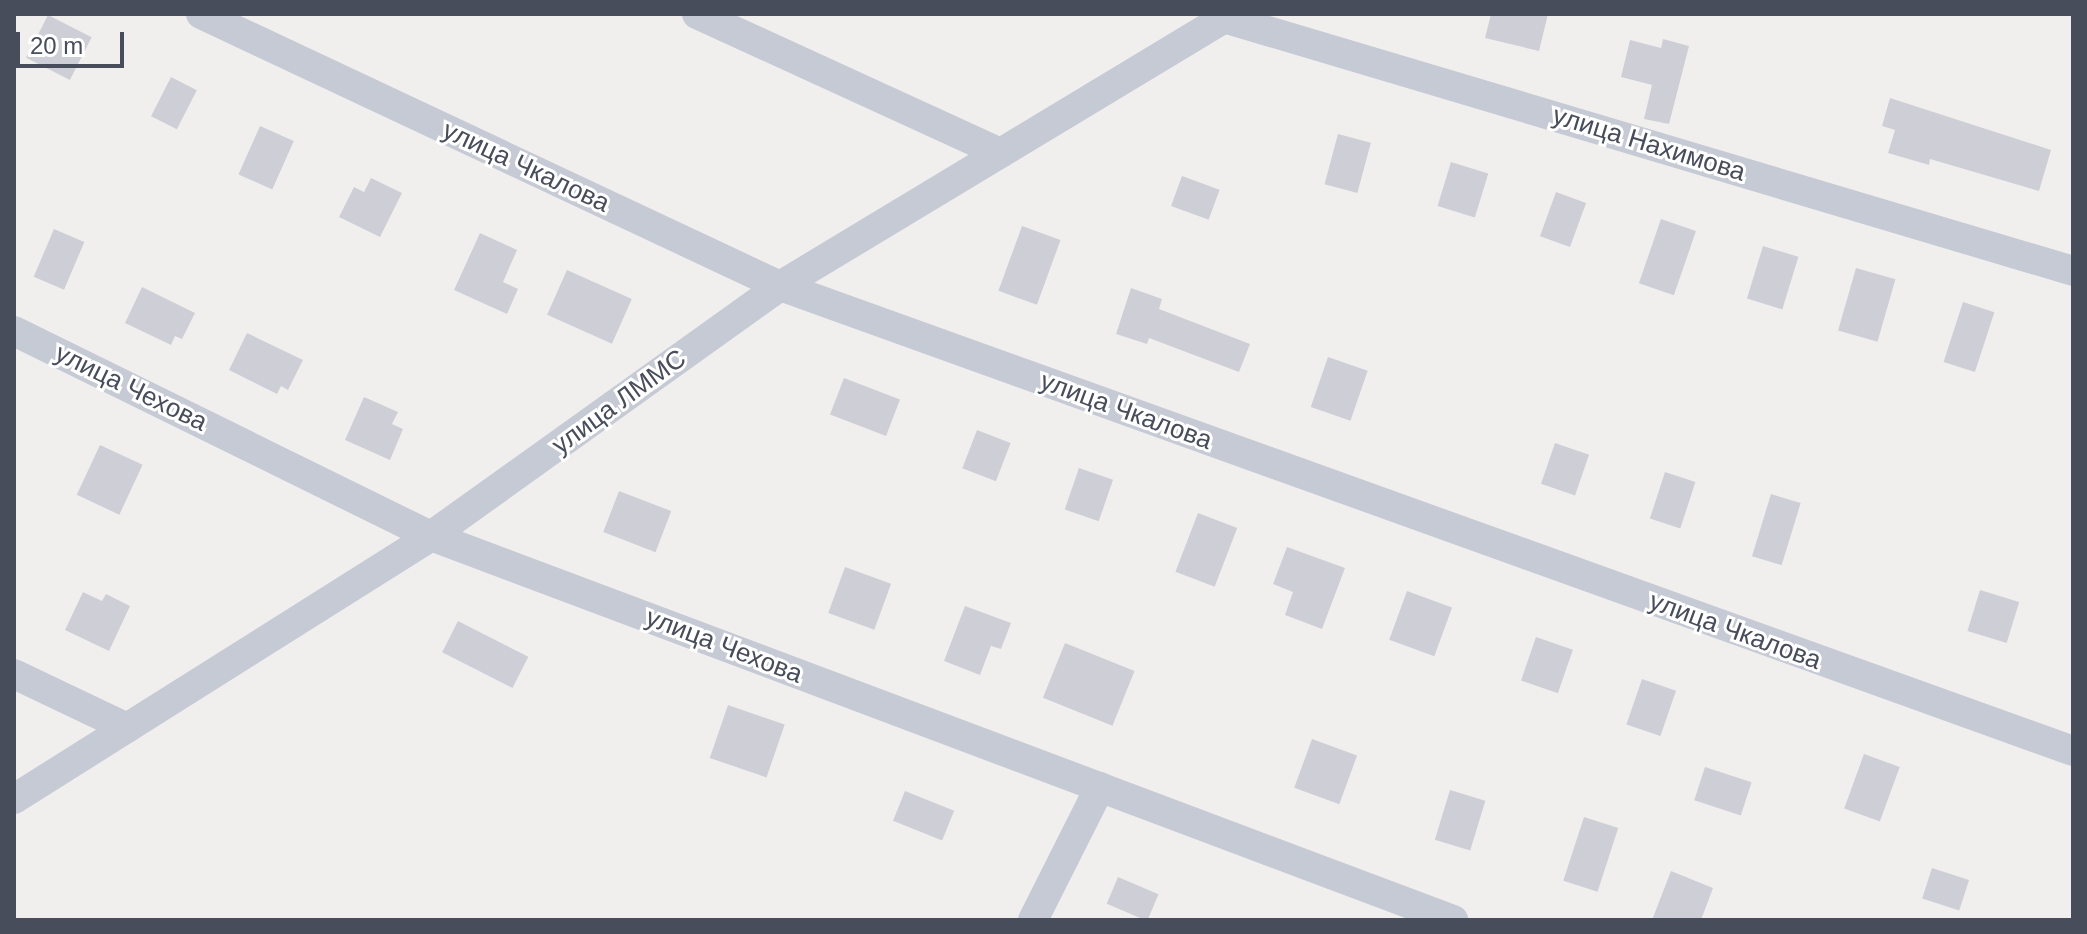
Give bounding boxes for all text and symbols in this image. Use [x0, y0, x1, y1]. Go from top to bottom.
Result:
scale bar [20, 16, 128, 66]
text: 20 m [30, 32, 83, 59]
street label: улица Нахимова [1549, 100, 1749, 188]
street label: улица Чкалова [438, 115, 614, 219]
street label: улица Чехова [50, 338, 212, 438]
street label: улица ЛММС [546, 343, 692, 461]
street label: улица Чкалова [1036, 366, 1216, 456]
street label: улица Чкалова [1645, 586, 1825, 676]
street label: улица Чехова [641, 602, 807, 690]

